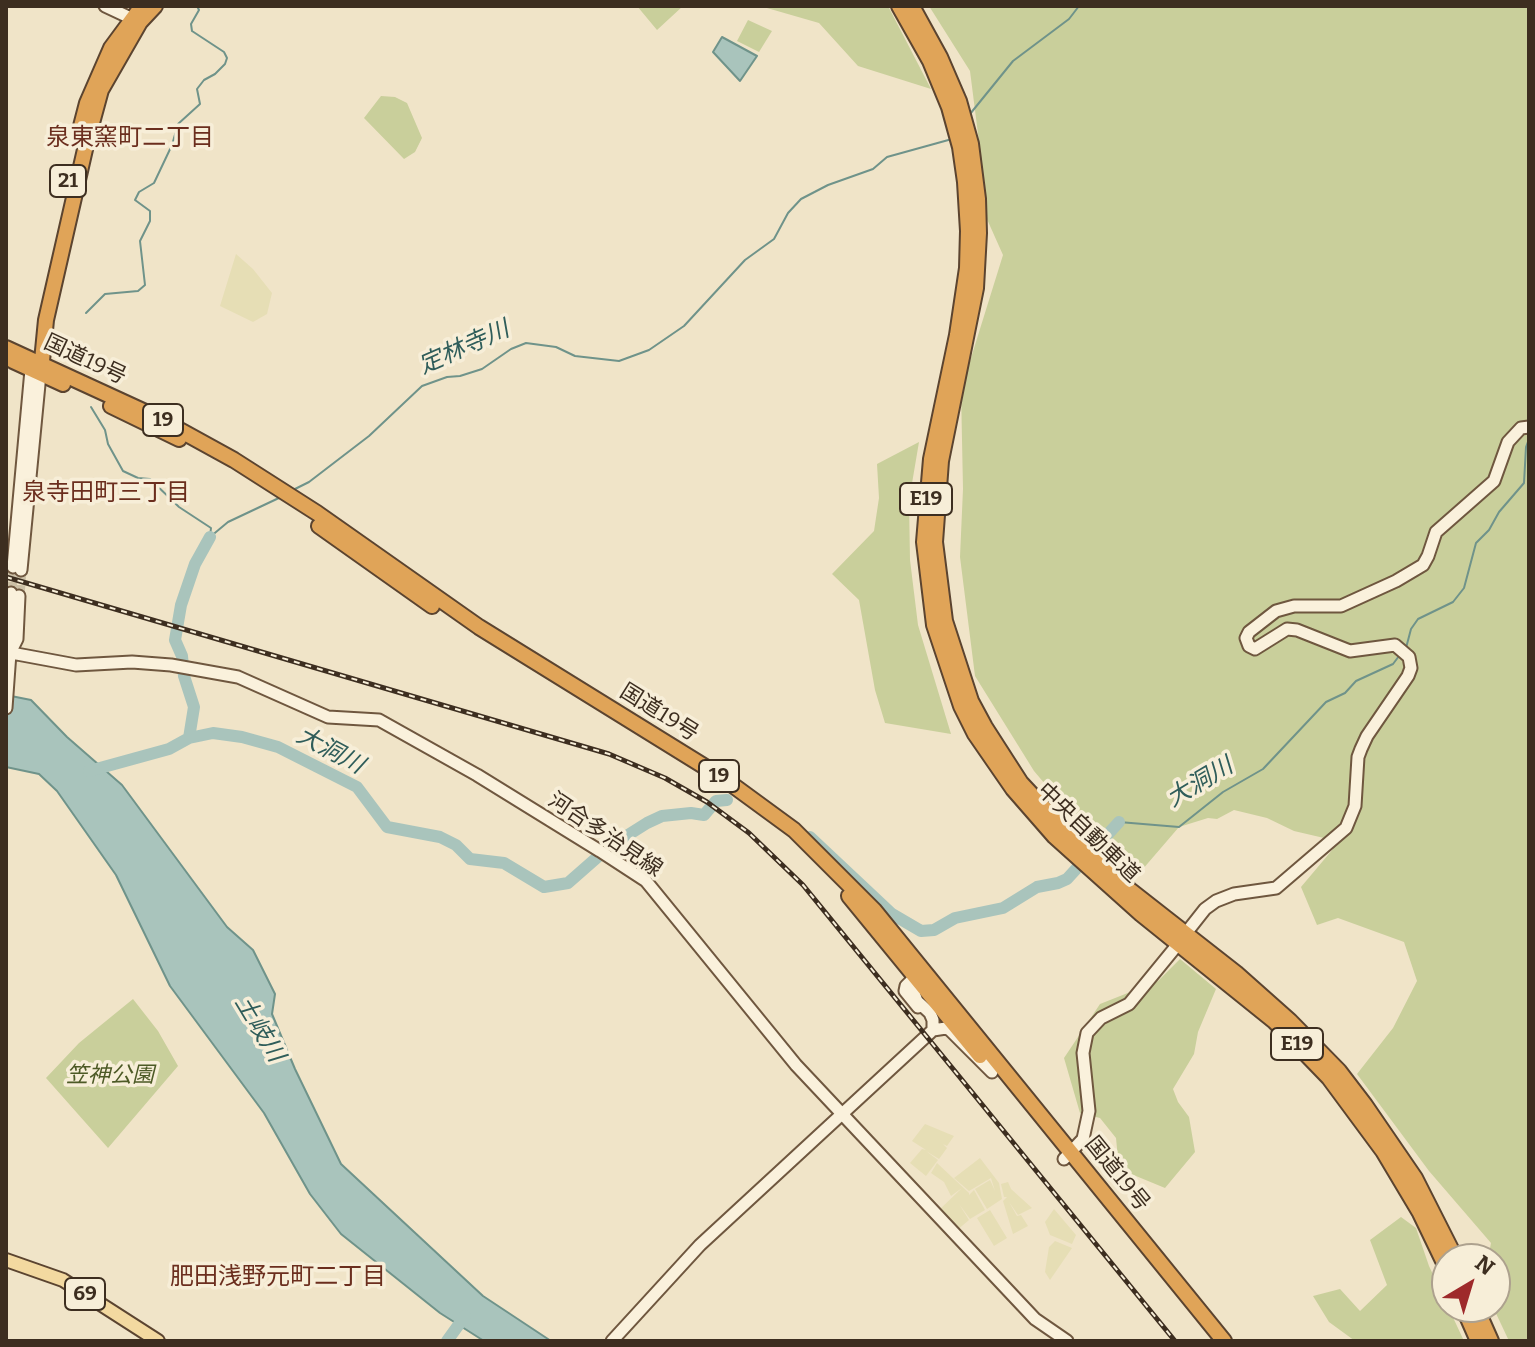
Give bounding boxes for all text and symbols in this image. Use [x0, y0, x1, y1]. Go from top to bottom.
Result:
district label: 泉東窯町二丁目 [46, 124, 214, 152]
road number: 21 [50, 165, 86, 197]
water label: 定林寺川 [414, 315, 514, 381]
street label: 国道19号 [40, 329, 130, 391]
road number: 19 [143, 404, 183, 436]
district label: 泉寺田町三丁目 [22, 479, 190, 507]
road number: E19 [900, 483, 952, 515]
street label: 国道19号 [615, 679, 703, 747]
water label: 大洞川 [291, 721, 369, 781]
water label: 大洞川 [1162, 752, 1238, 814]
road number: 19 [699, 760, 739, 792]
street label: 中央自動車道 [1031, 778, 1145, 888]
street label: 河合多治見線 [543, 787, 667, 883]
water label: 土岐川 [228, 991, 290, 1067]
road number: E19 [1271, 1028, 1323, 1060]
park label: 笠神公園 [66, 1063, 154, 1089]
street label: 国道19号 [1079, 1132, 1155, 1216]
north arrow [1431, 1243, 1511, 1323]
text: N [1470, 1249, 1500, 1281]
district label: 肥田浅野元町二丁目 [170, 1263, 386, 1291]
road number: 69 [65, 1278, 105, 1310]

